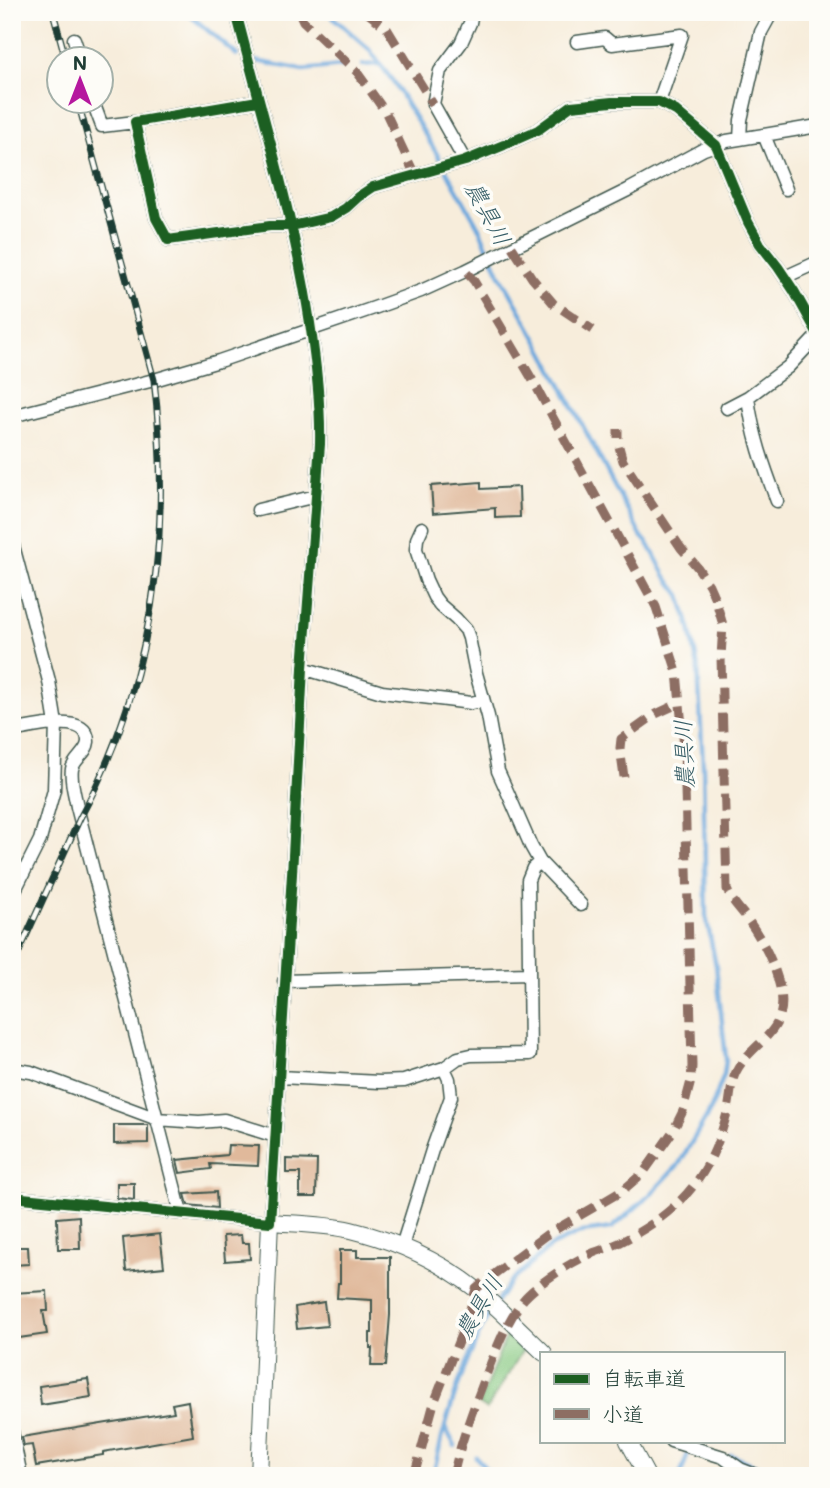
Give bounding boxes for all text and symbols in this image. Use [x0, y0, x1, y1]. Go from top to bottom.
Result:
north arrow [46, 46, 116, 116]
text: N [73, 50, 87, 75]
water label: 農具川 [460, 175, 518, 251]
water label: 農具川 [667, 719, 699, 789]
water label: 農具川 [447, 1269, 509, 1343]
legend [540, 1352, 784, 1442]
text: 自転車道 [602, 1364, 686, 1391]
text: 小道 [602, 1400, 644, 1427]

